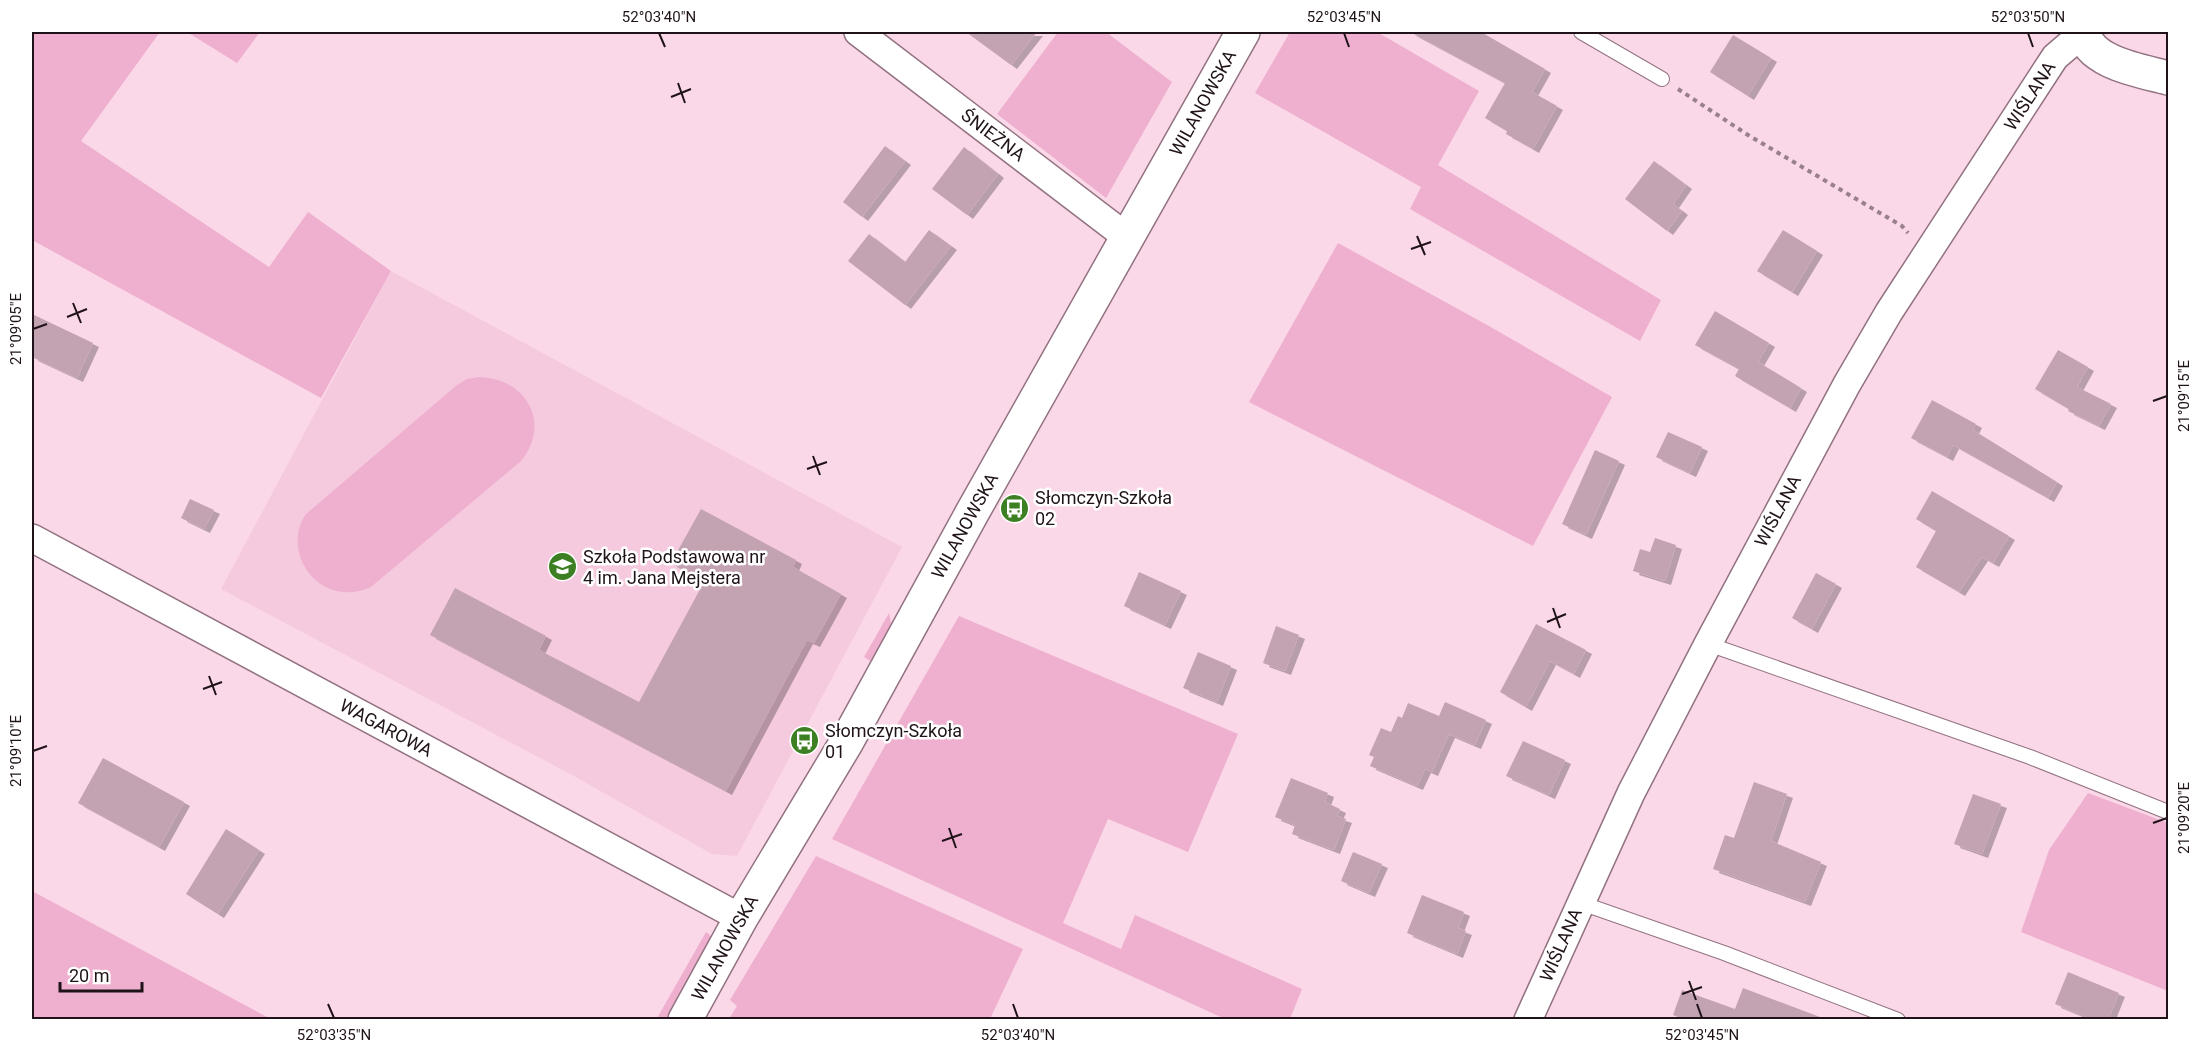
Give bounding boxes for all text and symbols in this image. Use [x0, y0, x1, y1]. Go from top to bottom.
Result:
text: 52°03'40"N [622, 8, 696, 26]
text: 52°03'45"N [1307, 8, 1381, 26]
text: 52°03'50"N [1991, 8, 2065, 26]
street label: WILANOWSKA [1165, 46, 1240, 159]
street label: WIŚLANA [2000, 57, 2060, 134]
street label: ŚNIEŻNA [957, 104, 1029, 165]
text: 21°09'05"E [7, 292, 25, 365]
text: 21°09'15"E [2175, 359, 2193, 432]
street label: WILANOWSKA [927, 469, 1002, 582]
street label: WIŚLANA [1750, 471, 1805, 550]
place label: Słomczyn-Szkoła 02 [1035, 487, 1172, 529]
bus stop icon: Słomczyn-Szkoła 02 [998, 492, 1030, 524]
place label: Szkoła Podstawowa nr 4 im. Jana Mejstera [583, 546, 765, 588]
school or university icon: Szkoła Podstawowa nr 4 im. Jana Mejstera [546, 551, 578, 583]
street label: WAGAROWA [336, 694, 436, 761]
text: 21°09'10"E [7, 714, 25, 787]
place label: Słomczyn-Szkoła 01 [825, 720, 962, 762]
bus stop icon: Słomczyn-Szkoła 01 [788, 725, 820, 757]
text: 21°09'20"E [2175, 781, 2193, 854]
street label: WILANOWSKA [687, 891, 762, 1004]
street label: WIŚLANA [1535, 905, 1586, 985]
scale bar [60, 955, 142, 993]
text: 20 m [69, 965, 109, 986]
text: 52°03'35"N [297, 1026, 371, 1044]
text: 52°03'40"N [981, 1026, 1055, 1044]
text: 52°03'45"N [1665, 1026, 1739, 1044]

